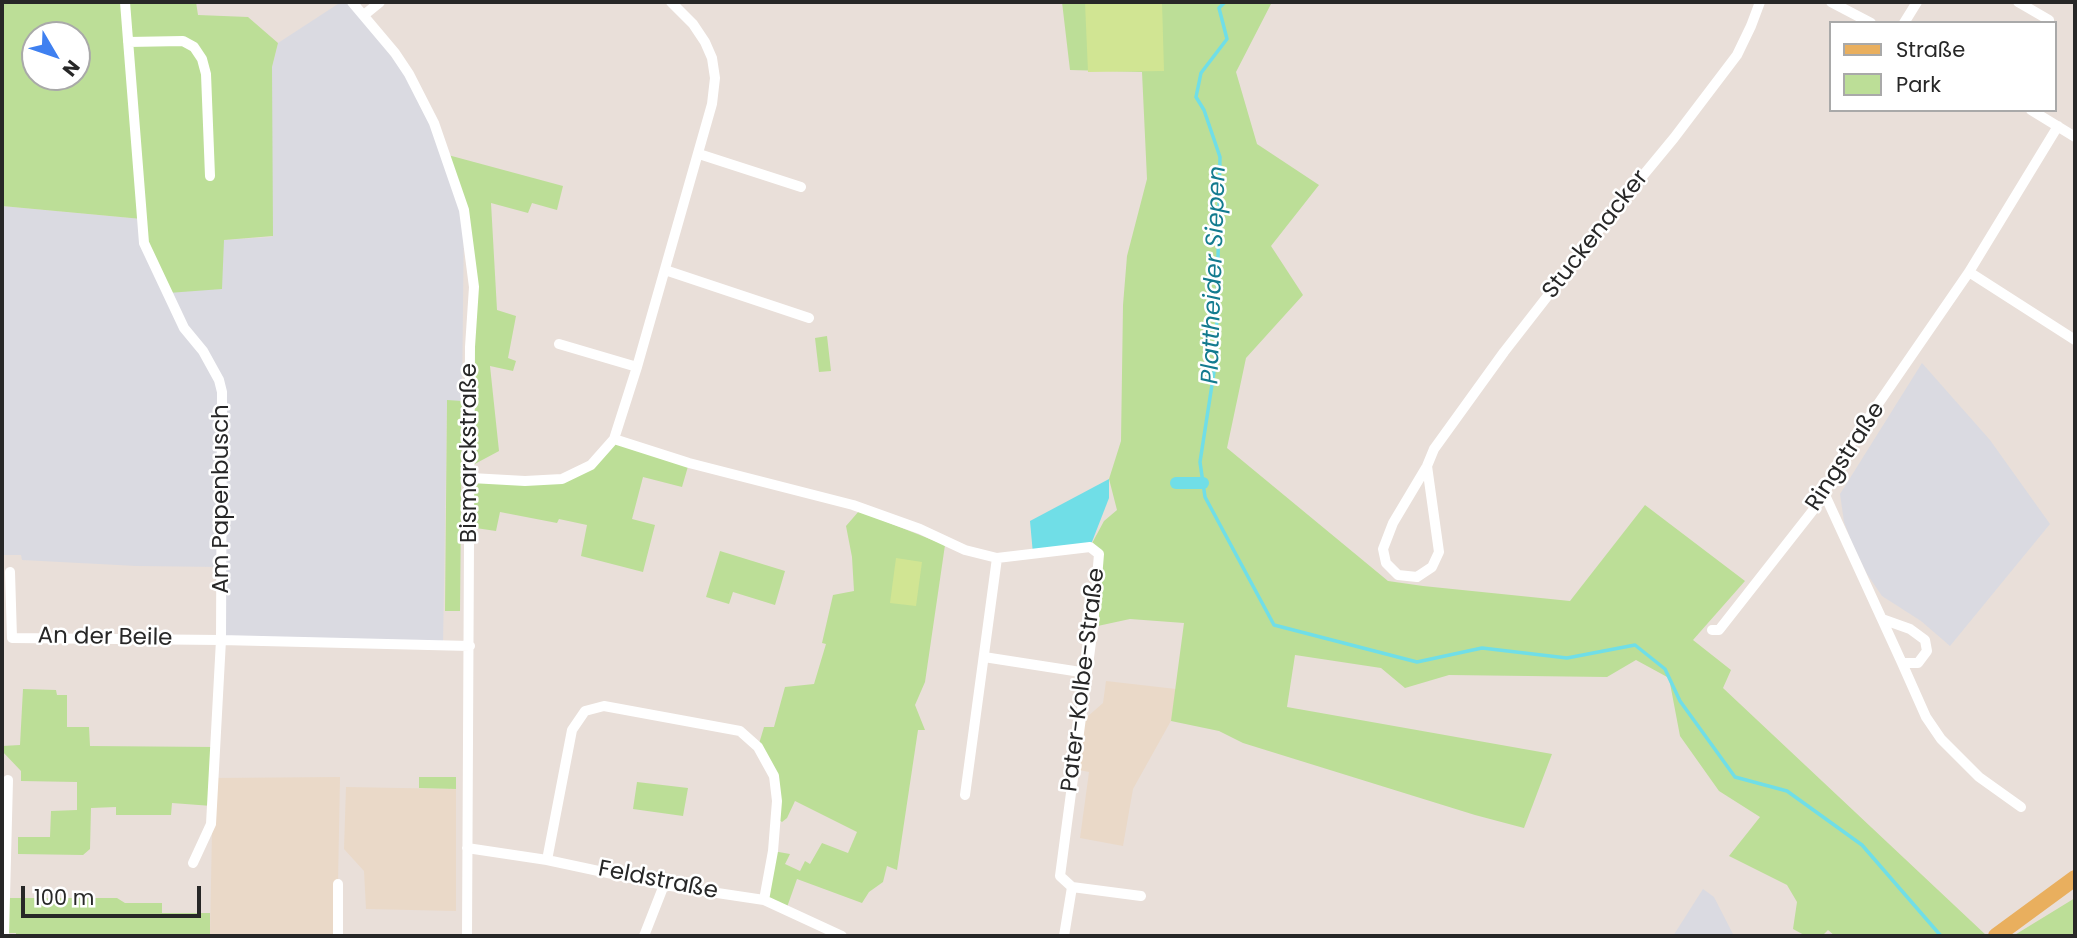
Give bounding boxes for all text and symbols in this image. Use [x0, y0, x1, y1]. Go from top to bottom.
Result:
north arrow [21, 21, 91, 91]
legend [1828, 21, 2056, 112]
text: Straße [1896, 35, 1965, 64]
text: N [56, 54, 86, 82]
text: Park [1896, 70, 1941, 99]
street label: Stuckenacker [1537, 165, 1655, 305]
water label: Plattheider Siepen [1197, 166, 1233, 384]
street label: Bismarckstraße [456, 363, 484, 543]
street label: Ringstraße [1801, 397, 1891, 517]
street label: Am Papenbusch [208, 404, 236, 594]
street label: Pater-Kolbe-Straße [1057, 567, 1111, 793]
street label: An der Beile [37, 623, 173, 653]
street label: Feldstraße [596, 856, 720, 906]
scale bar [24, 872, 205, 916]
text: 100 m [34, 883, 94, 912]

